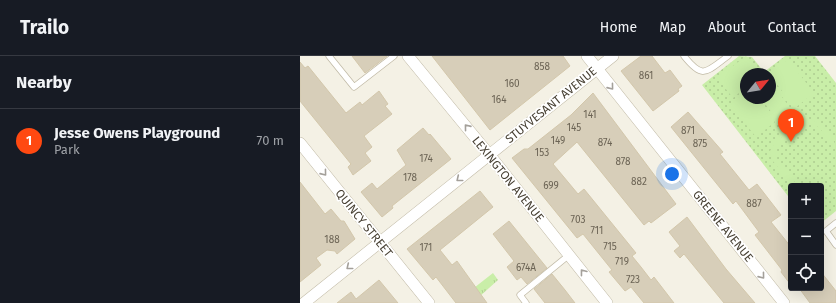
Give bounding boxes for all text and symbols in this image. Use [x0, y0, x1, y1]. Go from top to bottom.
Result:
text: Trailo [20, 16, 69, 39]
text: Home [600, 19, 637, 36]
text: Map [659, 19, 686, 36]
text: About [708, 19, 746, 36]
text: Contact [768, 19, 816, 36]
house number: 858 [534, 61, 551, 73]
street label: STUYVESANT AVENUE [503, 64, 599, 146]
north arrow [740, 68, 776, 104]
house number: 861 [639, 70, 653, 82]
text: Nearby [16, 72, 71, 93]
house number: 160 [504, 78, 520, 90]
one-way arrow [606, 82, 613, 89]
house number: 164 [492, 94, 507, 106]
house number: 141 [583, 109, 597, 121]
pin: 1 [778, 109, 804, 142]
house number: 145 [567, 122, 581, 134]
text: Jesse Owens Playground [54, 124, 220, 142]
one-way arrow [464, 125, 471, 132]
house number: 871 [681, 125, 695, 137]
text: 1 [26, 133, 32, 148]
text: 70 m [257, 133, 284, 148]
street label: LEXINGTON AVENUE [469, 133, 547, 225]
house number: 149 [551, 135, 565, 147]
house number: 874 [598, 137, 613, 149]
house number: 875 [693, 138, 707, 150]
text: Park [54, 142, 80, 157]
house number: 153 [535, 147, 549, 159]
house number: 174 [419, 153, 434, 165]
house number: 878 [615, 156, 631, 168]
your location [662, 164, 682, 184]
one-way arrow [320, 169, 327, 176]
house number: 178 [403, 172, 418, 184]
one-way arrow [456, 175, 463, 182]
house number: 882 [631, 176, 647, 188]
house number: 699 [543, 180, 559, 192]
map controls [788, 183, 824, 291]
button: + [788, 183, 824, 219]
street label: QUINCY STREET [332, 186, 396, 260]
street label: GREENE AVENUE [690, 187, 756, 265]
house number: 887 [746, 198, 762, 210]
house number: 703 [571, 214, 585, 226]
button: − [788, 219, 824, 255]
house number: 711 [591, 225, 603, 237]
house number: 188 [324, 234, 340, 246]
house number: 715 [603, 241, 617, 253]
house number: 171 [420, 242, 432, 254]
button: locate [788, 255, 824, 291]
house number: 719 [615, 256, 629, 268]
one-way arrow [347, 262, 354, 269]
house number: 674A [516, 262, 536, 274]
one-way arrow [580, 270, 587, 277]
one-way arrow [757, 271, 764, 278]
house number: 723 [626, 274, 640, 286]

